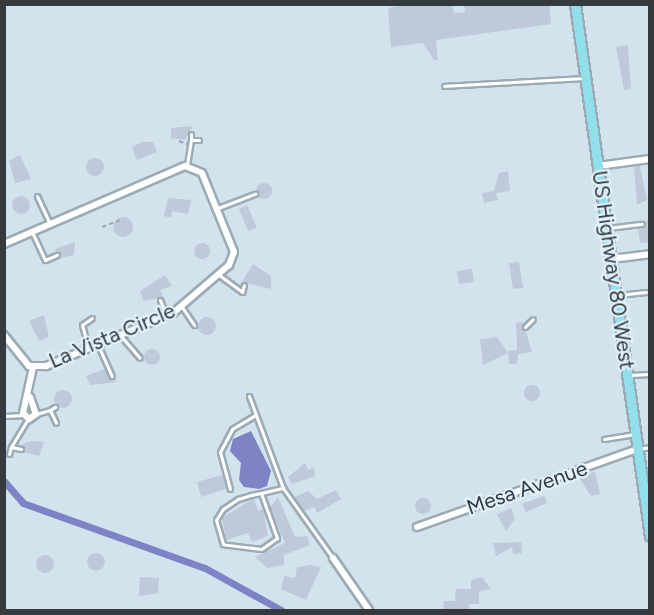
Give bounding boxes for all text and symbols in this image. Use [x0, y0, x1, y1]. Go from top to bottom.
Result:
street label: US Highway 80 West [587, 169, 639, 371]
street label: La Vista Circle [45, 298, 179, 374]
street label: Mesa Avenue [463, 456, 591, 520]

